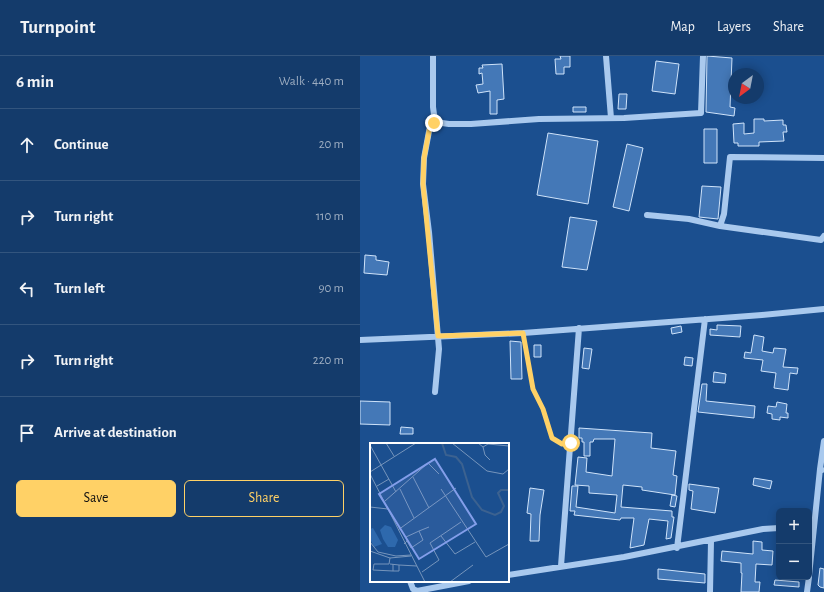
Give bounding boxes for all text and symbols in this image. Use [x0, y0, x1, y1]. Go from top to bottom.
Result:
text: Turnpoint [20, 18, 95, 37]
text: Map [670, 20, 695, 34]
text: Layers [717, 20, 751, 34]
text: Share [773, 20, 804, 34]
north arrow [728, 68, 764, 104]
text: 6 min [16, 73, 54, 90]
text: Walk · 440 m [279, 75, 344, 88]
route end [425, 114, 443, 132]
icon: ahead [16, 134, 38, 156]
text: Continue [54, 137, 109, 152]
text: 20 m [319, 138, 344, 151]
icon: right [16, 206, 38, 228]
text: Turn right [54, 209, 113, 224]
text: 110 m [316, 210, 344, 223]
icon: left [16, 278, 38, 300]
text: Turn left [54, 281, 105, 296]
text: 90 m [318, 282, 344, 295]
icon: right [16, 350, 38, 372]
text: Turn right [54, 353, 113, 368]
text: 220 m [313, 354, 344, 367]
icon: arrive [16, 422, 38, 444]
text: Arrive at destination [54, 425, 177, 440]
route start [562, 434, 580, 452]
inset map [370, 443, 509, 582]
button: Save [16, 480, 176, 517]
button: Share [184, 480, 344, 517]
map controls [776, 508, 812, 580]
button: + [776, 508, 812, 544]
button: − [776, 544, 812, 580]

